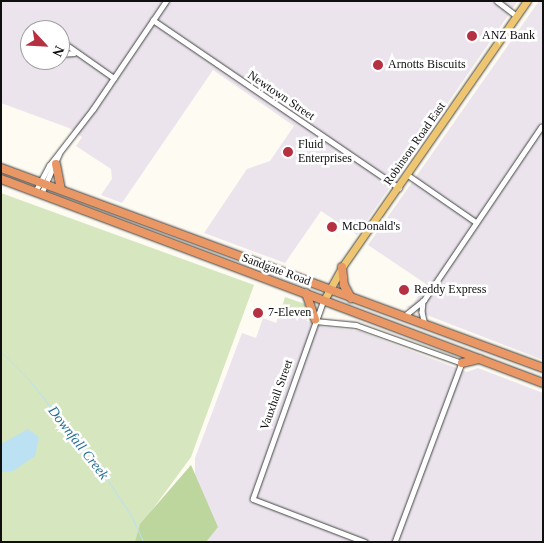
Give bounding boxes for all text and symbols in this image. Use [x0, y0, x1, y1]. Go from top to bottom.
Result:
north arrow [20, 20, 70, 70]
place label: ANZ Bank [482, 29, 535, 43]
marker: ANZ Bank [466, 30, 478, 42]
text: N [49, 43, 67, 59]
place label: Arnotts Biscuits [388, 58, 466, 72]
marker: Arnotts Biscuits [372, 59, 384, 71]
street label: Newtown Street [245, 68, 317, 124]
street label: Robinson Road East [381, 100, 449, 188]
place label: Fluid Enterprises [298, 138, 352, 166]
marker: Fluid Enterprises [282, 146, 294, 158]
place label: McDonald's [342, 220, 400, 234]
marker: McDonald's [326, 221, 338, 233]
street label: Sandgate Road [240, 251, 312, 289]
place label: Reddy Express [414, 283, 486, 297]
marker: Reddy Express [398, 284, 410, 296]
place label: 7-Eleven [268, 306, 311, 320]
marker: 7-Eleven [252, 307, 264, 319]
street label: Vauxhall Street [258, 358, 296, 432]
water label: Downfall Creek [44, 403, 112, 483]

